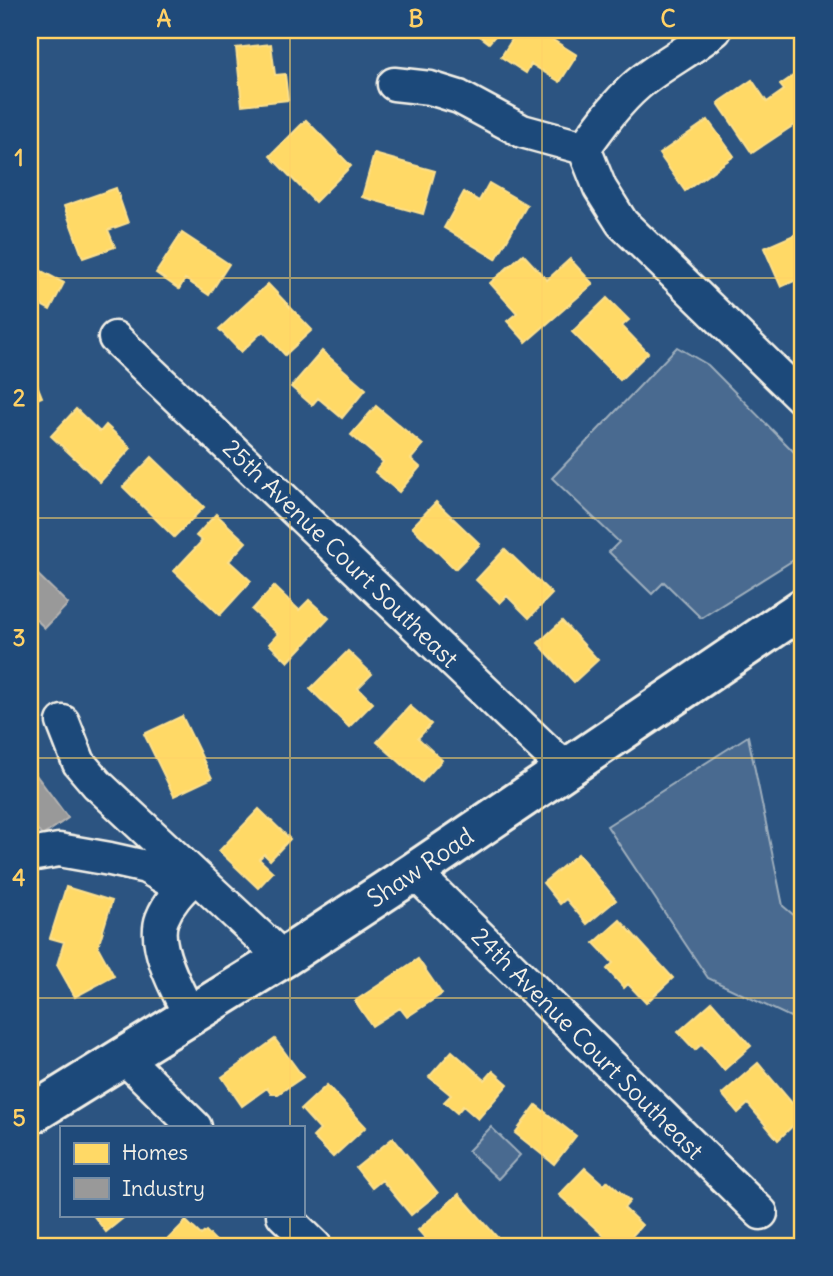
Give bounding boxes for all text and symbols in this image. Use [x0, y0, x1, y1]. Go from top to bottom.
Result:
text: A [157, 4, 172, 33]
text: B [408, 4, 424, 33]
text: C [660, 4, 676, 33]
text: 1 [14, 143, 24, 172]
text: 2 [13, 383, 26, 412]
street label: 25th Avenue Court Southeast [217, 433, 465, 673]
text: 3 [12, 623, 26, 652]
street label: Shaw Road [361, 821, 479, 913]
text: 4 [12, 863, 26, 892]
street label: 24th Avenue Court Southeast [466, 921, 710, 1165]
text: 5 [12, 1103, 26, 1132]
legend [60, 1126, 304, 1216]
text: Homes [122, 1139, 188, 1166]
text: Industry [122, 1175, 205, 1202]

